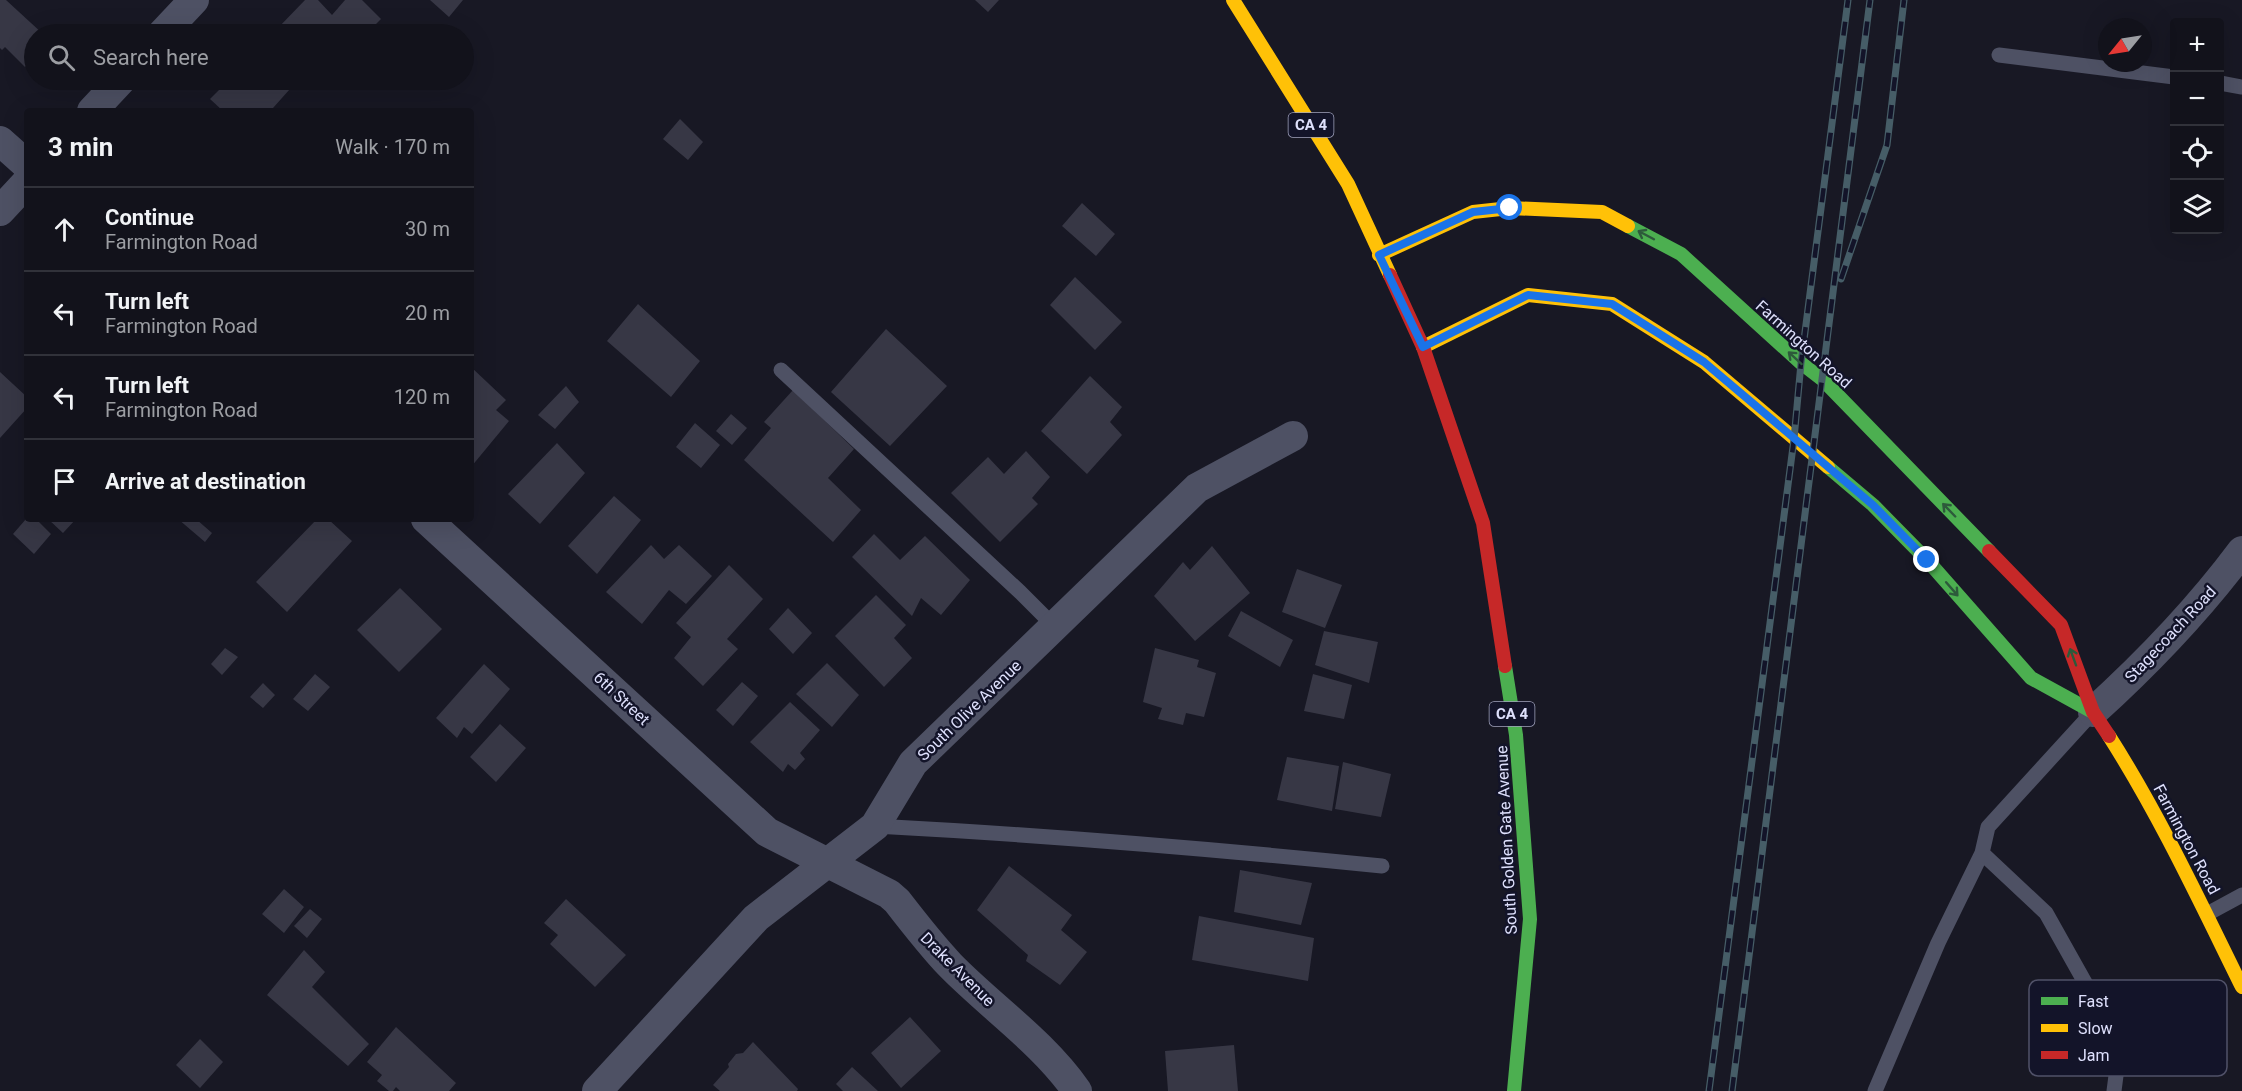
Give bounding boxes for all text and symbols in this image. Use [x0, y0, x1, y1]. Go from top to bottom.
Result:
north arrow [2098, 18, 2152, 72]
map controls [2170, 18, 2224, 234]
button: + [2170, 18, 2224, 72]
search box [24, 24, 474, 90]
icon: search [45, 41, 78, 74]
text: Search here [93, 45, 209, 70]
button: − [2170, 72, 2224, 126]
road number: CA 4 [1288, 113, 1334, 137]
button: locate [2170, 126, 2224, 180]
text: 3 min [48, 132, 113, 162]
text: Walk · 170 m [335, 135, 450, 159]
button: layers [2170, 180, 2224, 234]
route start [1496, 194, 1522, 220]
text: Continue [105, 205, 194, 230]
icon: ahead [48, 213, 81, 246]
text: 30 m [405, 217, 450, 241]
one-way arrow [1637, 229, 1655, 240]
text: Farmington Road [105, 230, 258, 254]
text: Turn left [105, 289, 189, 314]
street label: Farmington Road [1752, 296, 1855, 392]
icon: left [48, 297, 81, 330]
text: 20 m [405, 301, 450, 325]
text: Farmington Road [105, 314, 258, 338]
one-way arrow [1788, 352, 1804, 366]
text: Turn left [105, 373, 189, 398]
icon: left [48, 381, 81, 414]
text: 120 m [394, 385, 450, 409]
text: Farmington Road [105, 398, 258, 422]
icon: arrive [48, 465, 81, 498]
text: Arrive at destination [105, 469, 306, 494]
one-way arrow [1942, 502, 1956, 517]
route end [1913, 546, 1939, 572]
one-way arrow [1945, 581, 1959, 596]
street label: Stagecoach Road [2121, 582, 2220, 687]
one-way arrow [2066, 648, 2077, 667]
street label: South Olive Avenue [914, 656, 1025, 765]
street label: 6th Street [590, 668, 653, 729]
road number: CA 4 [1490, 702, 1534, 726]
street label: South Golden Gate Avenue [1492, 745, 1521, 935]
street label: Farmington Road [2149, 781, 2224, 898]
street label: Drake Avenue [917, 928, 999, 1010]
legend [2029, 980, 2227, 1076]
text: Fast [2078, 992, 2109, 1011]
text: Slow [2078, 1019, 2113, 1038]
text: Jam [2078, 1046, 2110, 1065]

